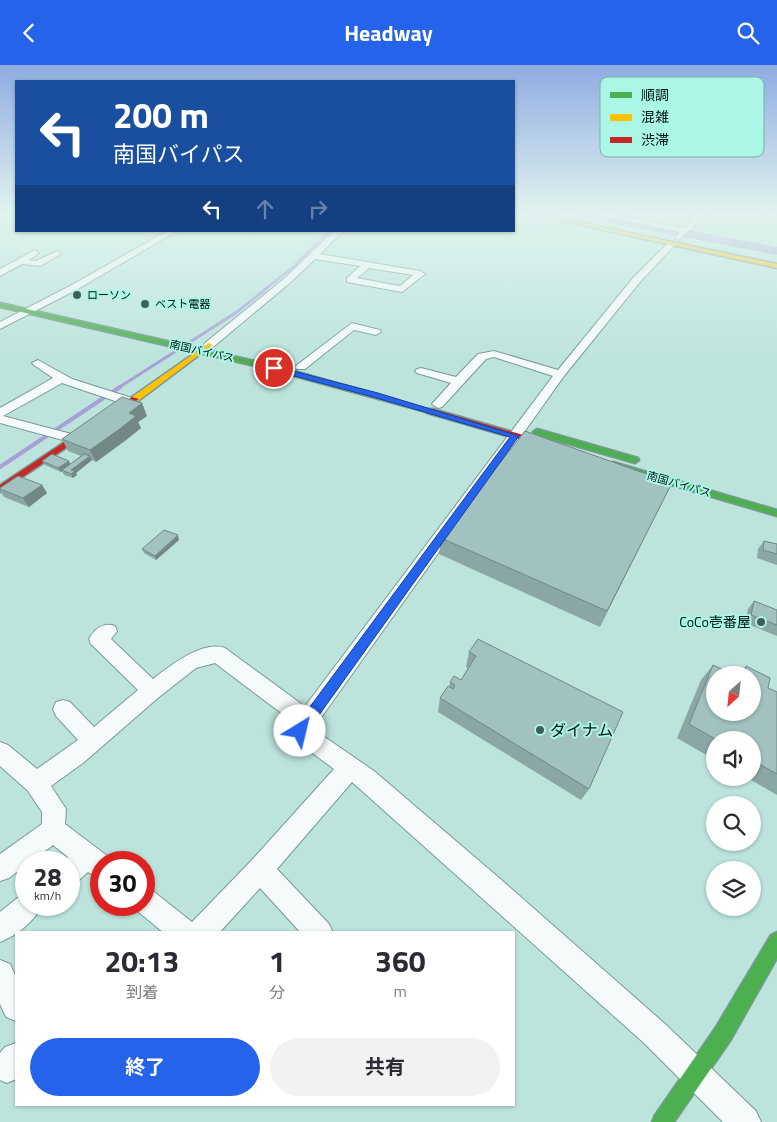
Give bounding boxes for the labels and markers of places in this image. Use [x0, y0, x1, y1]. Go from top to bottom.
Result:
place label: ローソン [87, 287, 131, 303]
marker: ローソン [71, 289, 83, 301]
place label: ベスト電器 [155, 296, 210, 312]
marker: ベスト電器 [139, 298, 151, 310]
pin [253, 347, 295, 389]
place label: CoCo壱番屋 [679, 611, 751, 632]
marker: CoCo壱番屋 [755, 616, 767, 628]
place label: ダイナム [550, 718, 613, 742]
marker: ダイナム [534, 724, 546, 736]

